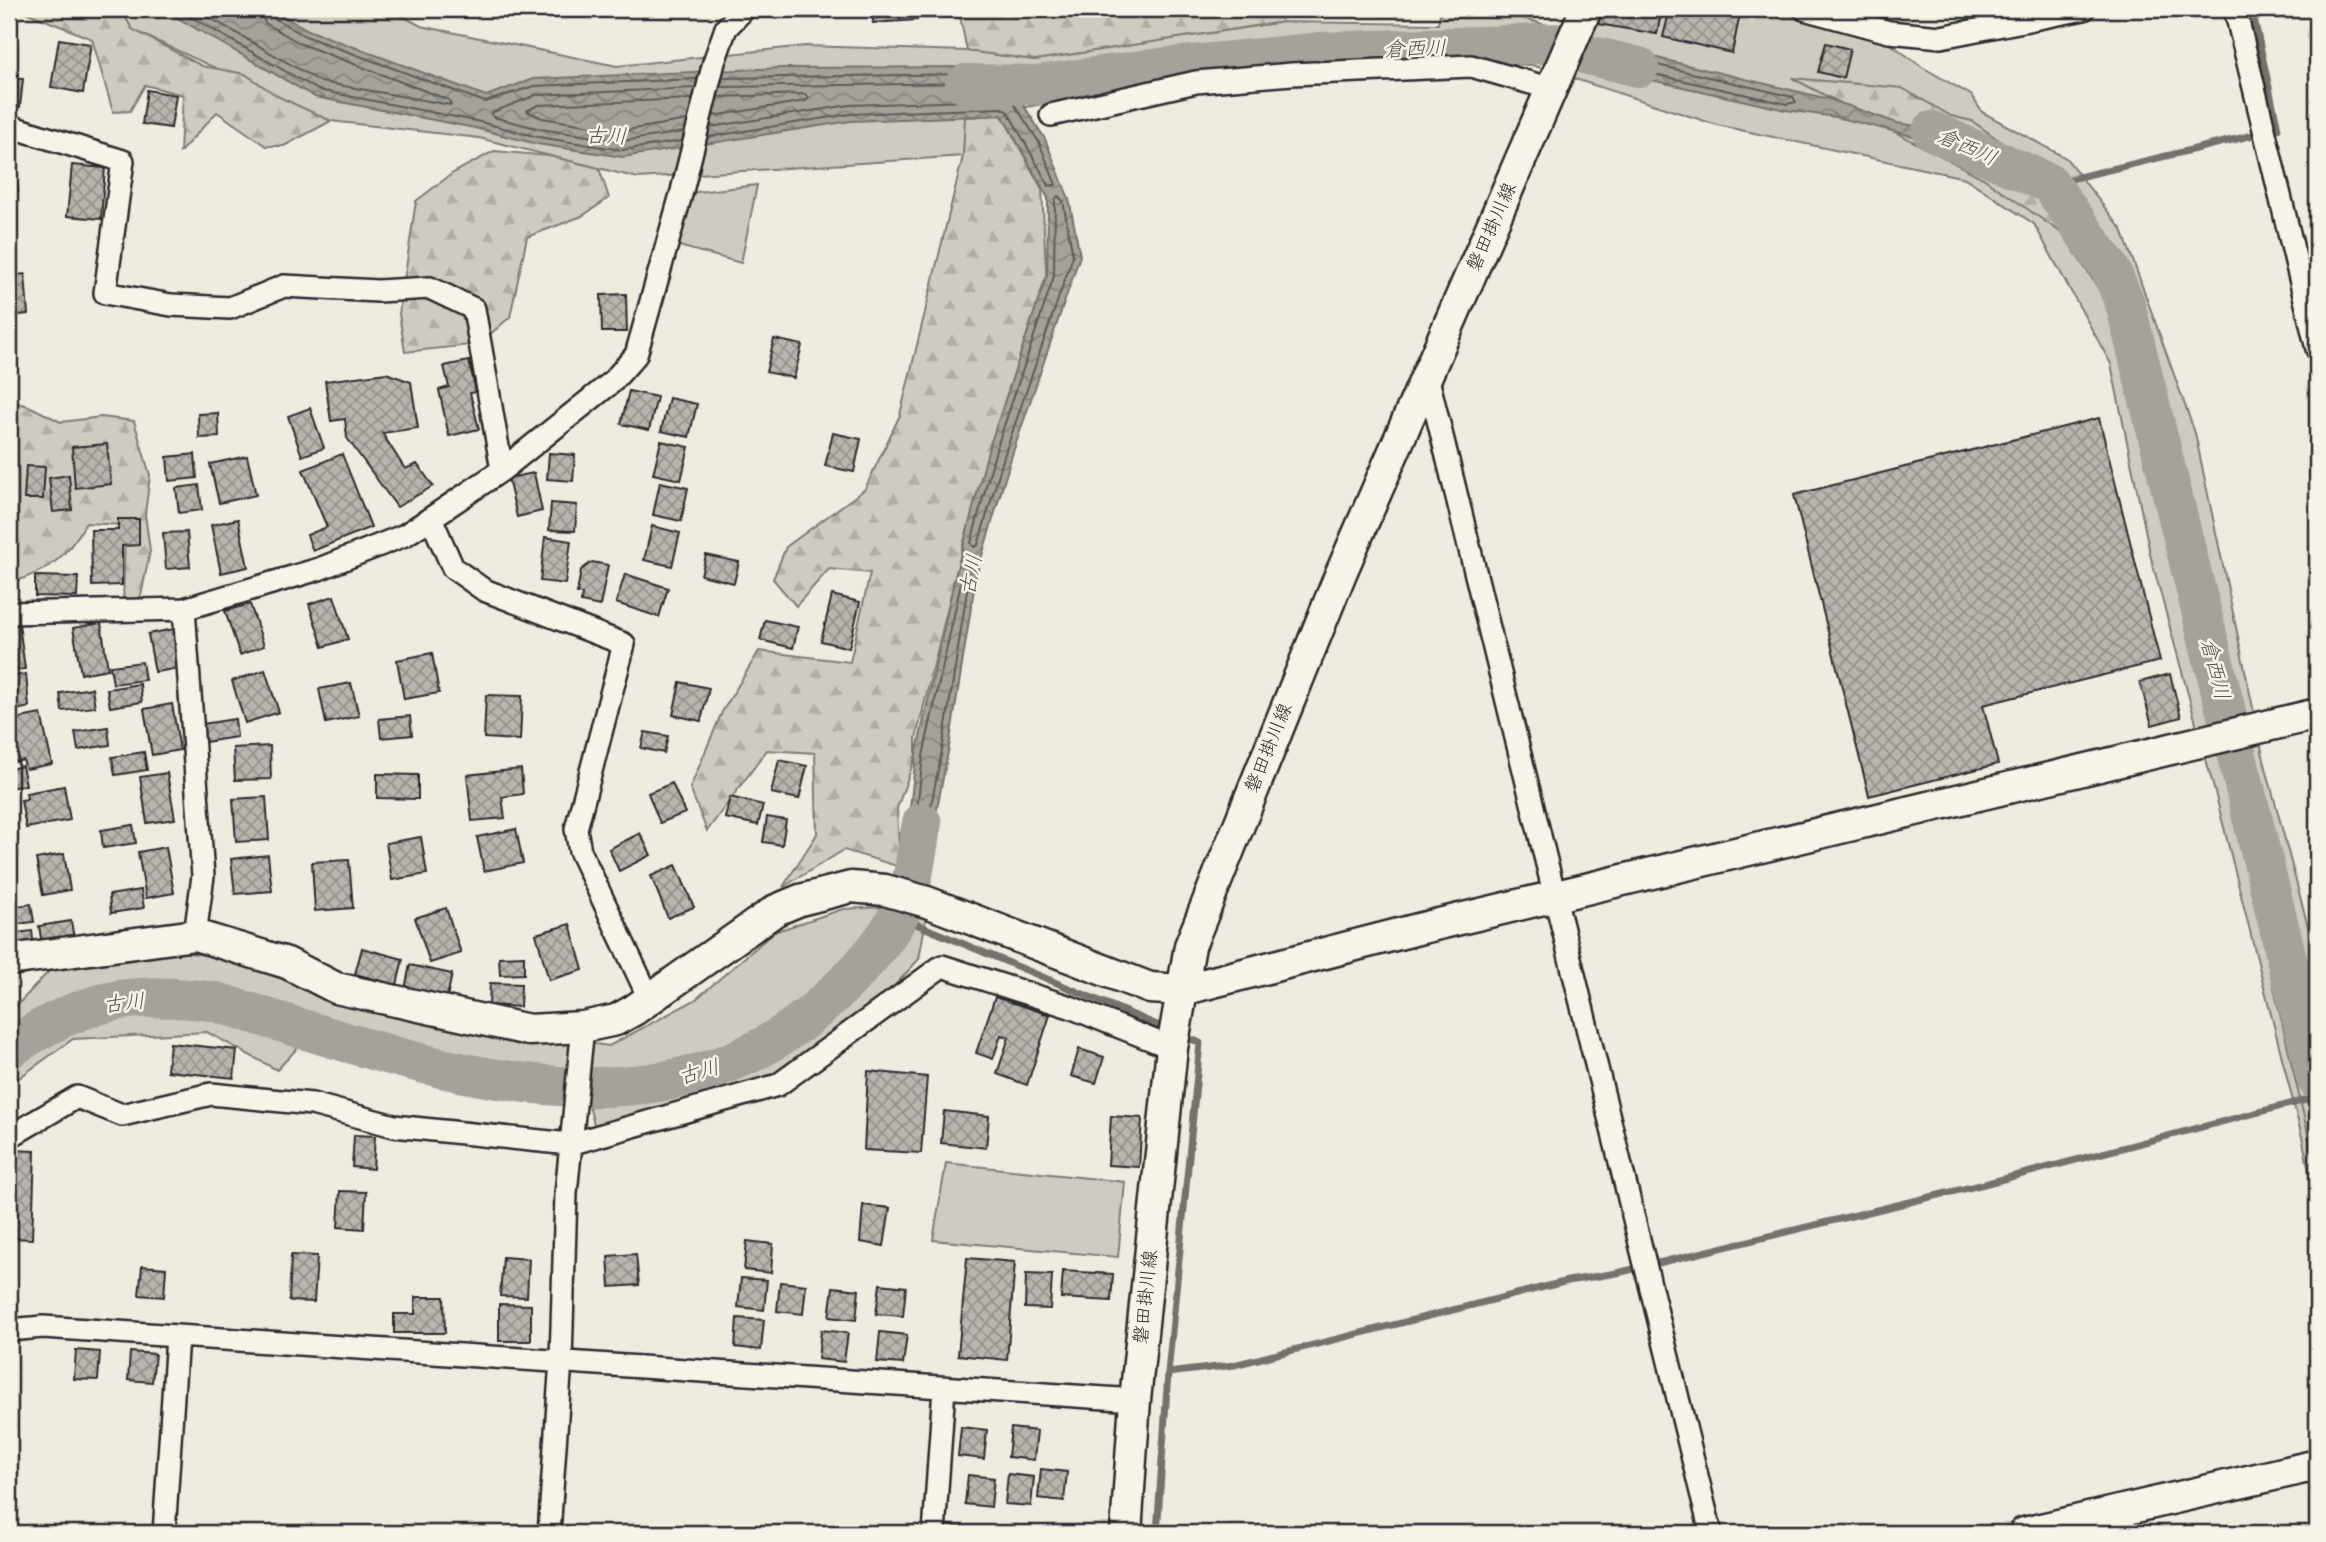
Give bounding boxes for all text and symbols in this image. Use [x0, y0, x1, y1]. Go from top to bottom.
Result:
water label: 倉西川 [1383, 35, 1447, 63]
water label: 古川 [585, 123, 627, 149]
water label: 倉西川 [1933, 123, 2001, 171]
street label: 磐田掛川線 [1462, 179, 1522, 275]
water label: 古川 [955, 552, 987, 598]
water label: 倉西川 [2195, 635, 2235, 703]
street label: 磐田掛川線 [1241, 700, 1297, 796]
water label: 古川 [102, 988, 146, 1018]
water label: 古川 [675, 1054, 723, 1090]
street label: 磐田掛川線 [1130, 1249, 1162, 1345]

